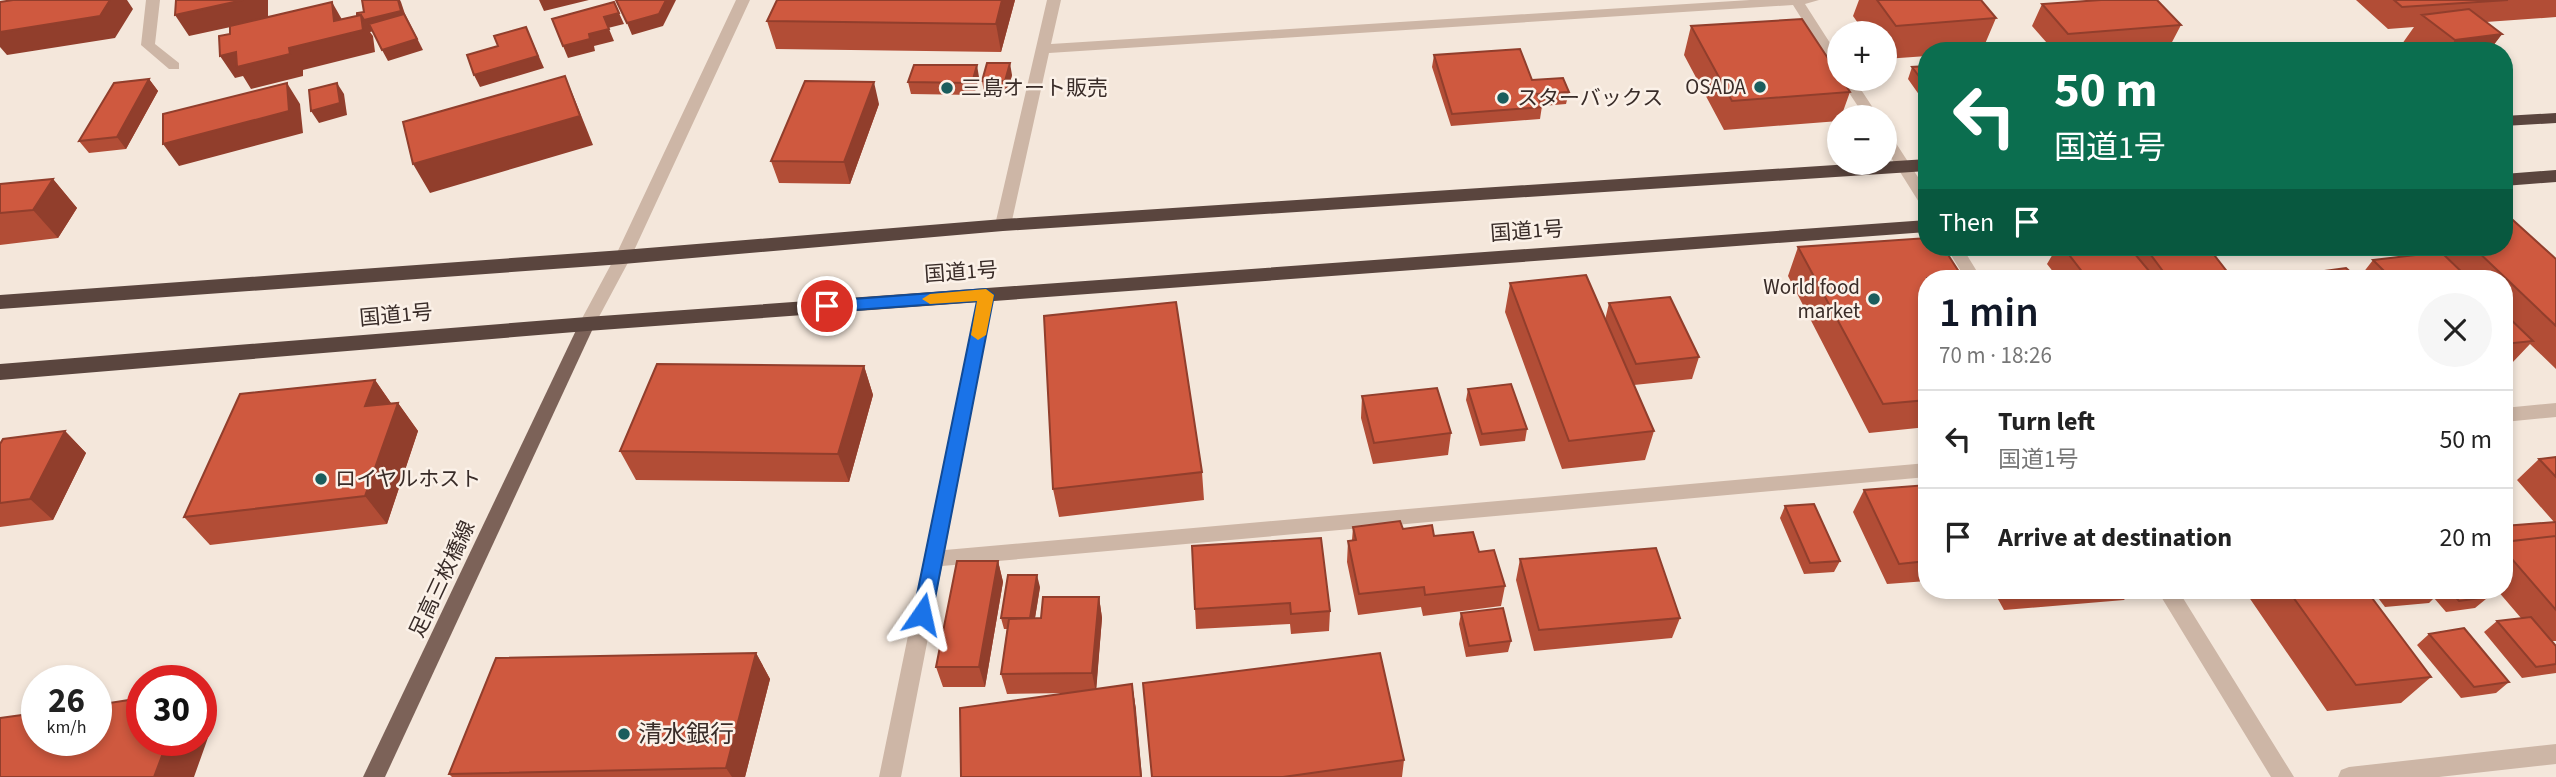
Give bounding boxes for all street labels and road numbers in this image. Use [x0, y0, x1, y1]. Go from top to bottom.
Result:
street label: 国道1号 [1489, 213, 1565, 249]
street label: 国道1号 [923, 254, 999, 290]
street label: 国道1号 [358, 297, 434, 333]
street label: 足高三枚橋線 [402, 516, 482, 642]

